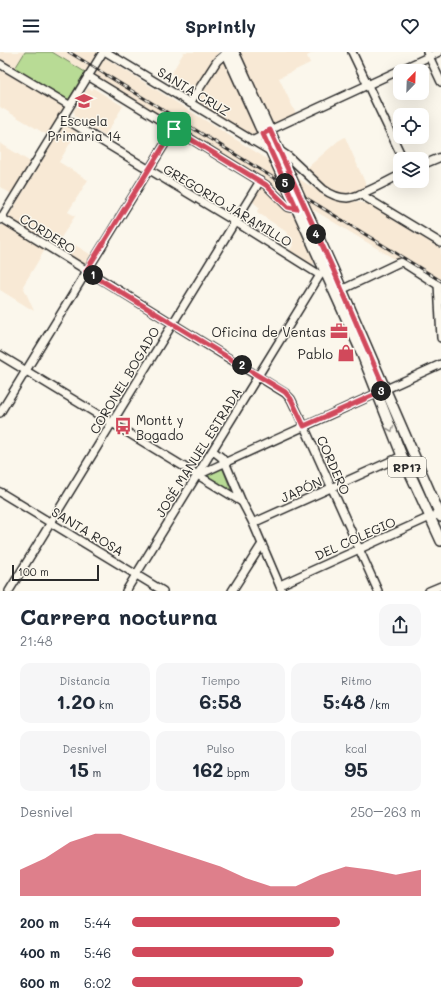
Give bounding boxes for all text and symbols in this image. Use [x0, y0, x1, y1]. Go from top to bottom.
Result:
text: Sprintly [185, 14, 256, 38]
icon: menu [20, 15, 42, 37]
icon: heart [399, 15, 421, 37]
street label: SANTA CRUZ [155, 63, 233, 119]
north arrow [393, 64, 429, 100]
map controls [393, 64, 429, 188]
school or university icon: Escuela Primaria 14 [74, 91, 94, 111]
button: locate [393, 108, 429, 144]
place label: Escuela Primaria 14 [47, 112, 121, 144]
pin [157, 112, 191, 146]
icon: arrive [163, 118, 185, 140]
button: layers [393, 152, 429, 188]
street label: GREGORIO JARAMILLO [160, 160, 296, 250]
pin: 5 [275, 173, 295, 193]
text: 5 [282, 175, 288, 190]
street label: CORDERO [17, 209, 79, 257]
pin: 4 [306, 224, 326, 244]
text: 4 [313, 226, 319, 241]
pin: 1 [83, 265, 103, 285]
text: 1 [91, 267, 95, 282]
office icon: Oficina de Ventas [329, 321, 349, 341]
street label: CORONEL BOGADO [85, 323, 163, 437]
place label: Oficina de Ventas [211, 323, 326, 340]
shop icon: Pablo [336, 343, 356, 363]
place label: Pablo [298, 345, 333, 362]
pin: 2 [232, 355, 252, 375]
text: 2 [239, 357, 245, 372]
pin: 3 [371, 381, 391, 401]
text: 3 [378, 383, 384, 398]
street label: JOSÉ MANUEL ESTRADA [151, 384, 245, 520]
place label: Montt y Bogado [136, 411, 184, 443]
bus stop icon: Montt y Bogado [113, 416, 133, 436]
one-way arrow [386, 424, 394, 432]
street label: CORDERO [313, 433, 355, 497]
road number: RP17 [388, 457, 426, 477]
street label: JAPÓN [277, 472, 325, 506]
street label: SANTA ROSA [49, 503, 127, 559]
street label: DEL COLEGIO [312, 513, 398, 563]
scale bar [12, 563, 99, 582]
text: 100 m [18, 564, 49, 579]
text: Carrera nocturna [20, 602, 218, 631]
button: share [379, 604, 421, 646]
text: 21:48 [20, 632, 53, 649]
text: Distancia [59, 673, 110, 688]
text: Tiempo [201, 673, 240, 688]
text: Ritmo [341, 673, 371, 688]
text: 1.20 [56, 688, 95, 714]
text: 6:58 [199, 688, 242, 714]
text: 5:48 [323, 688, 366, 714]
text: km [95, 697, 113, 712]
text: /km [366, 697, 390, 712]
text: Desnivel [63, 741, 107, 756]
text: Pulso [207, 741, 234, 756]
text: kcal [345, 741, 367, 756]
text: 15 [68, 756, 89, 782]
text: 162 [191, 756, 224, 782]
text: 95 [344, 756, 368, 782]
text: m [89, 765, 101, 780]
text: bpm [224, 765, 250, 780]
text: Desnivel [20, 803, 73, 820]
text: 250–263 m [350, 803, 421, 820]
text: 200 m [20, 914, 59, 931]
text: 5:44 [84, 914, 111, 931]
text: 400 m [20, 944, 60, 961]
text: 5:46 [84, 944, 111, 961]
text: 600 m [20, 974, 60, 991]
text: 6:02 [84, 974, 111, 991]

